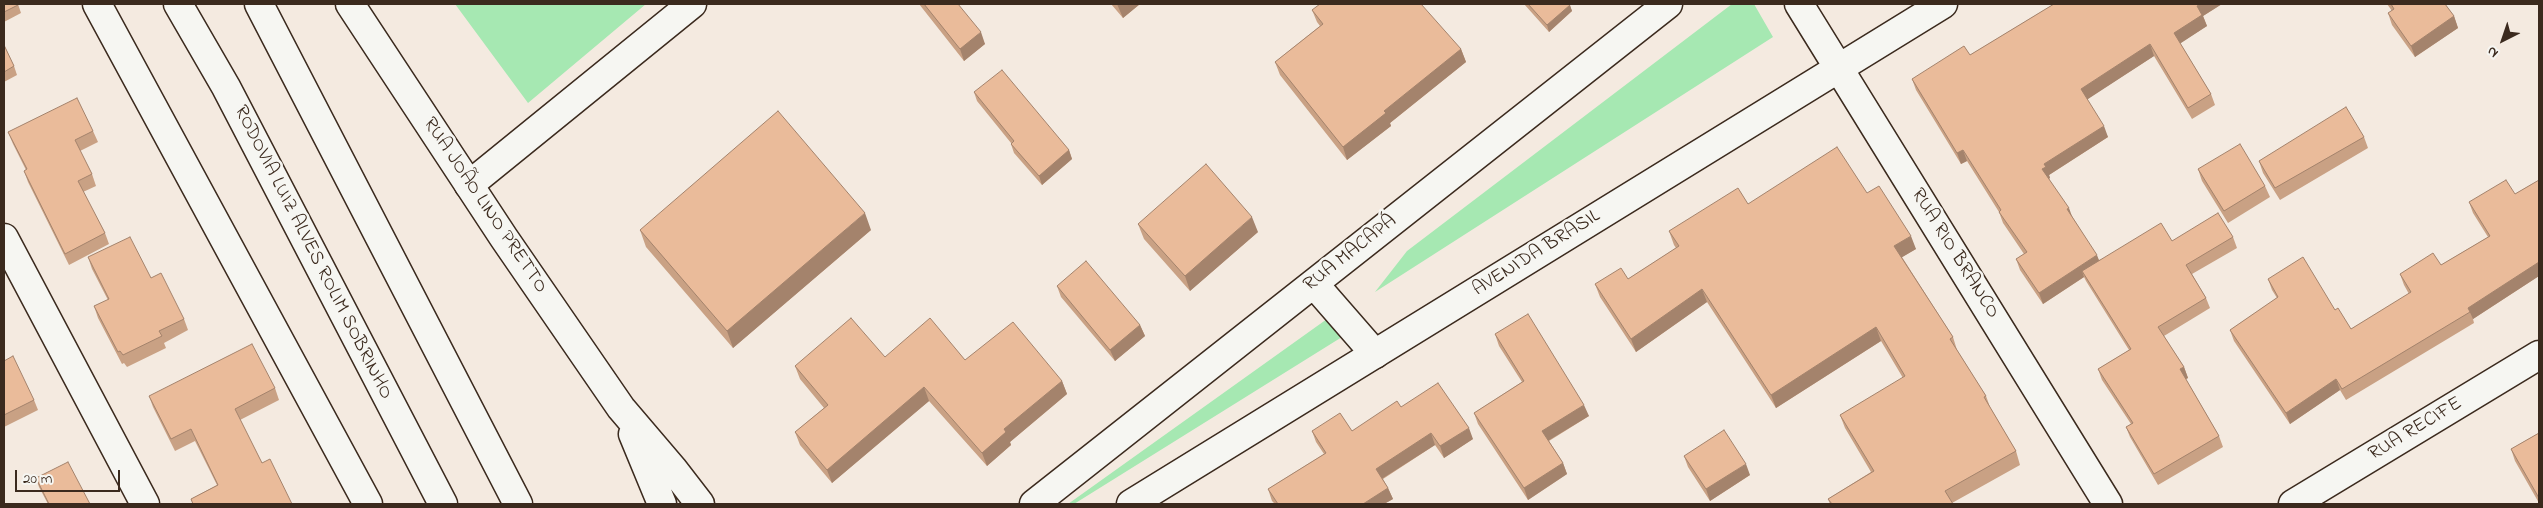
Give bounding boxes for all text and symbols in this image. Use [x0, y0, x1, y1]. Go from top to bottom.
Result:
north arrow [2478, 15, 2528, 65]
text: N [2482, 41, 2503, 63]
street label: RODOVIA LUIZ ALVES ROLIM SOBRINHO [227, 102, 397, 404]
street label: RUA JOÃO LINO PRETTO [416, 114, 552, 298]
street label: RUA RIO BRANCO [1904, 185, 2004, 323]
street label: AVENIDA BRASIL [1469, 205, 1605, 303]
street label: RUA MACAPÁ [1300, 210, 1402, 298]
street label: RUA RECIFE [2365, 393, 2467, 467]
scale bar [18, 460, 122, 492]
text: 20 m [23, 468, 52, 490]

